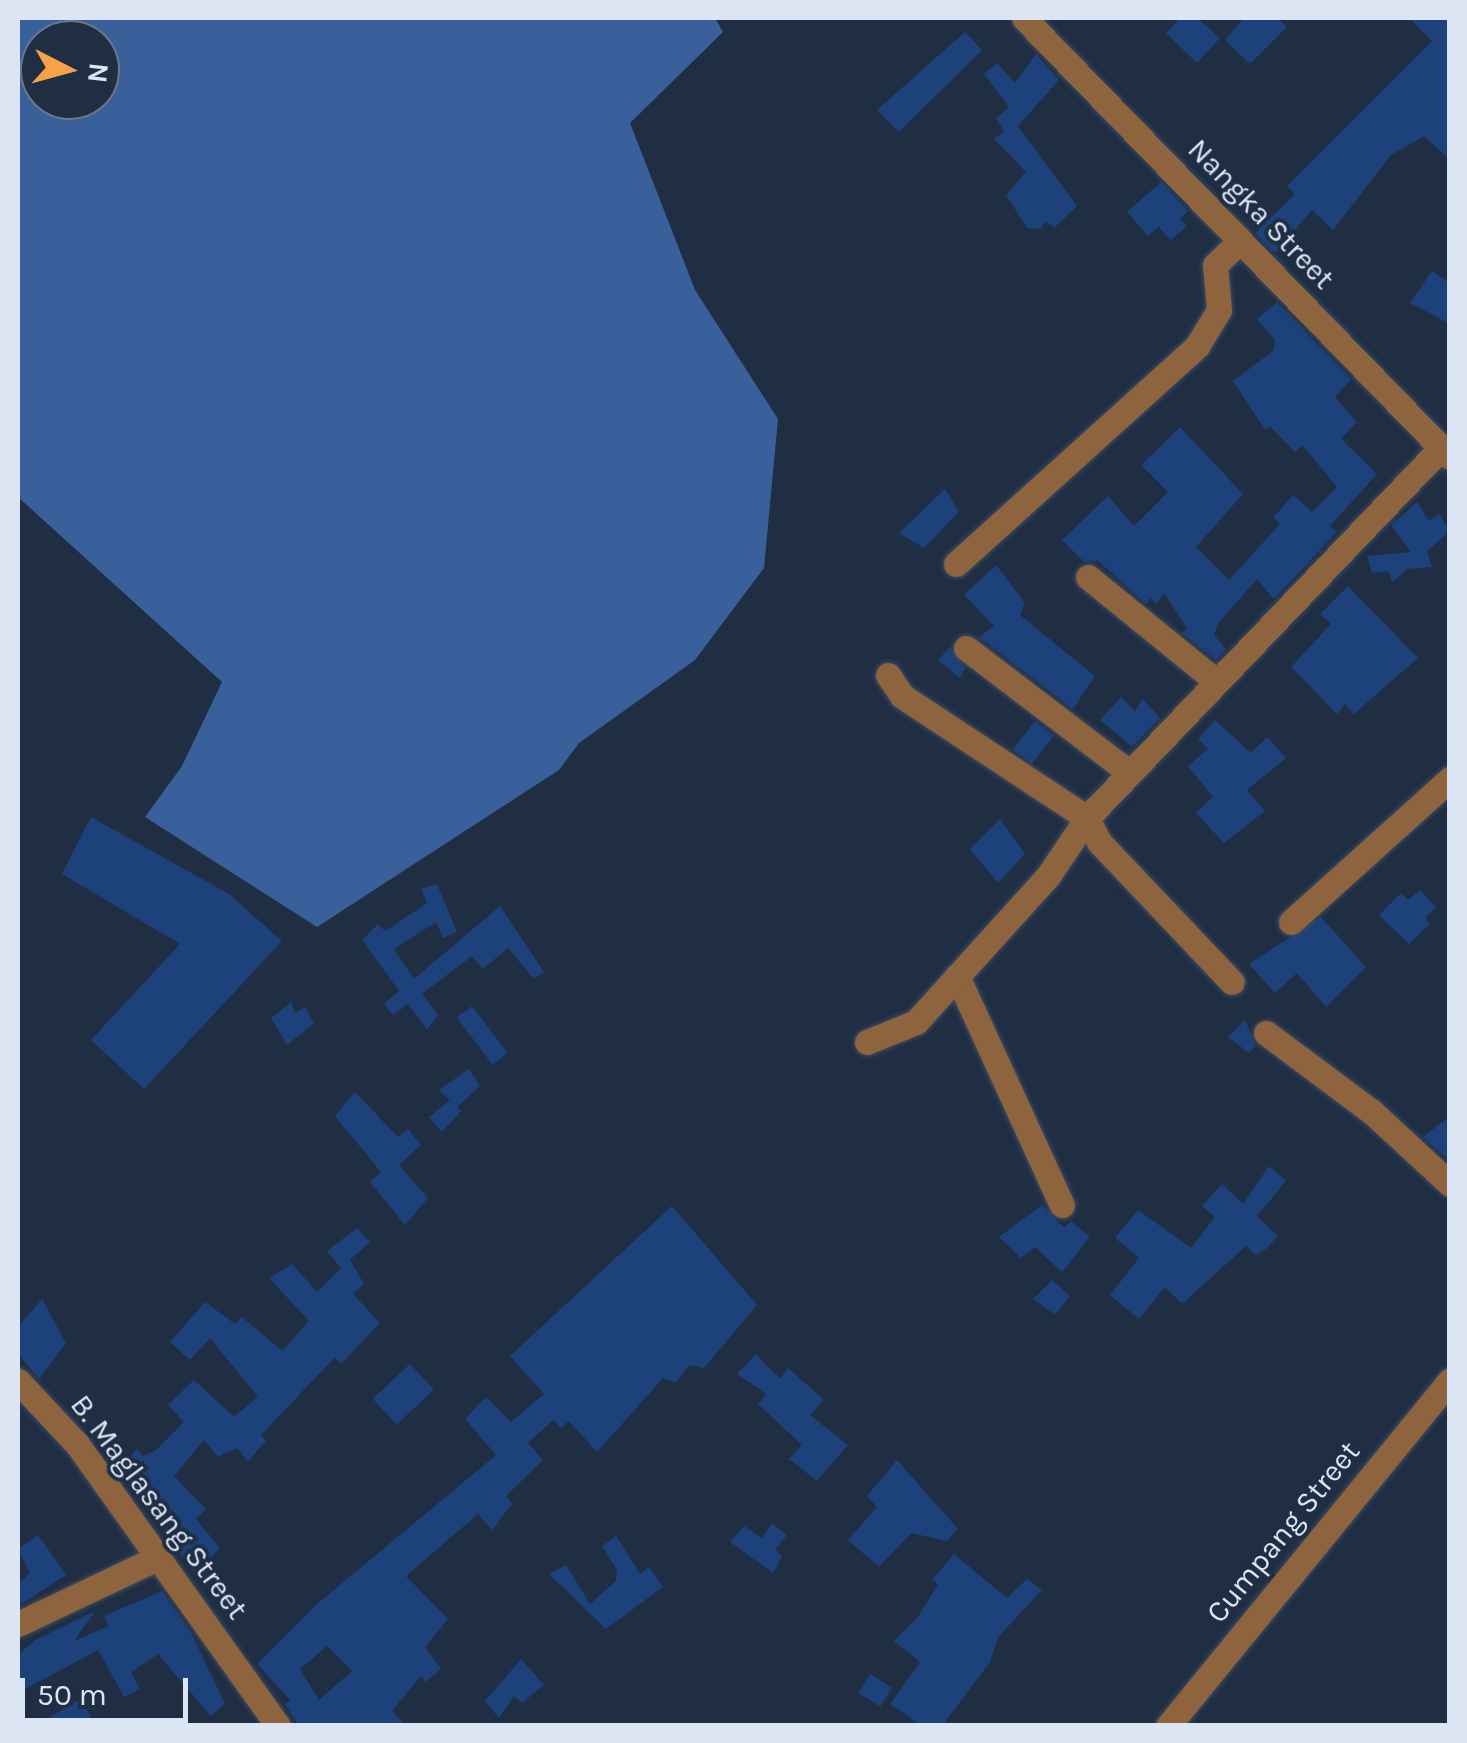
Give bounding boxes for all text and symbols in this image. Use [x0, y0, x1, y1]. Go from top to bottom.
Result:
north arrow [20, 20, 120, 120]
text: N [81, 61, 116, 85]
street label: Nangka Street [1180, 131, 1342, 297]
street label: B. Maglasang Street [63, 1388, 255, 1626]
street label: Cumpang Street [1199, 1434, 1367, 1630]
scale bar [25, 1658, 192, 1720]
text: 50 m [37, 1677, 107, 1713]

